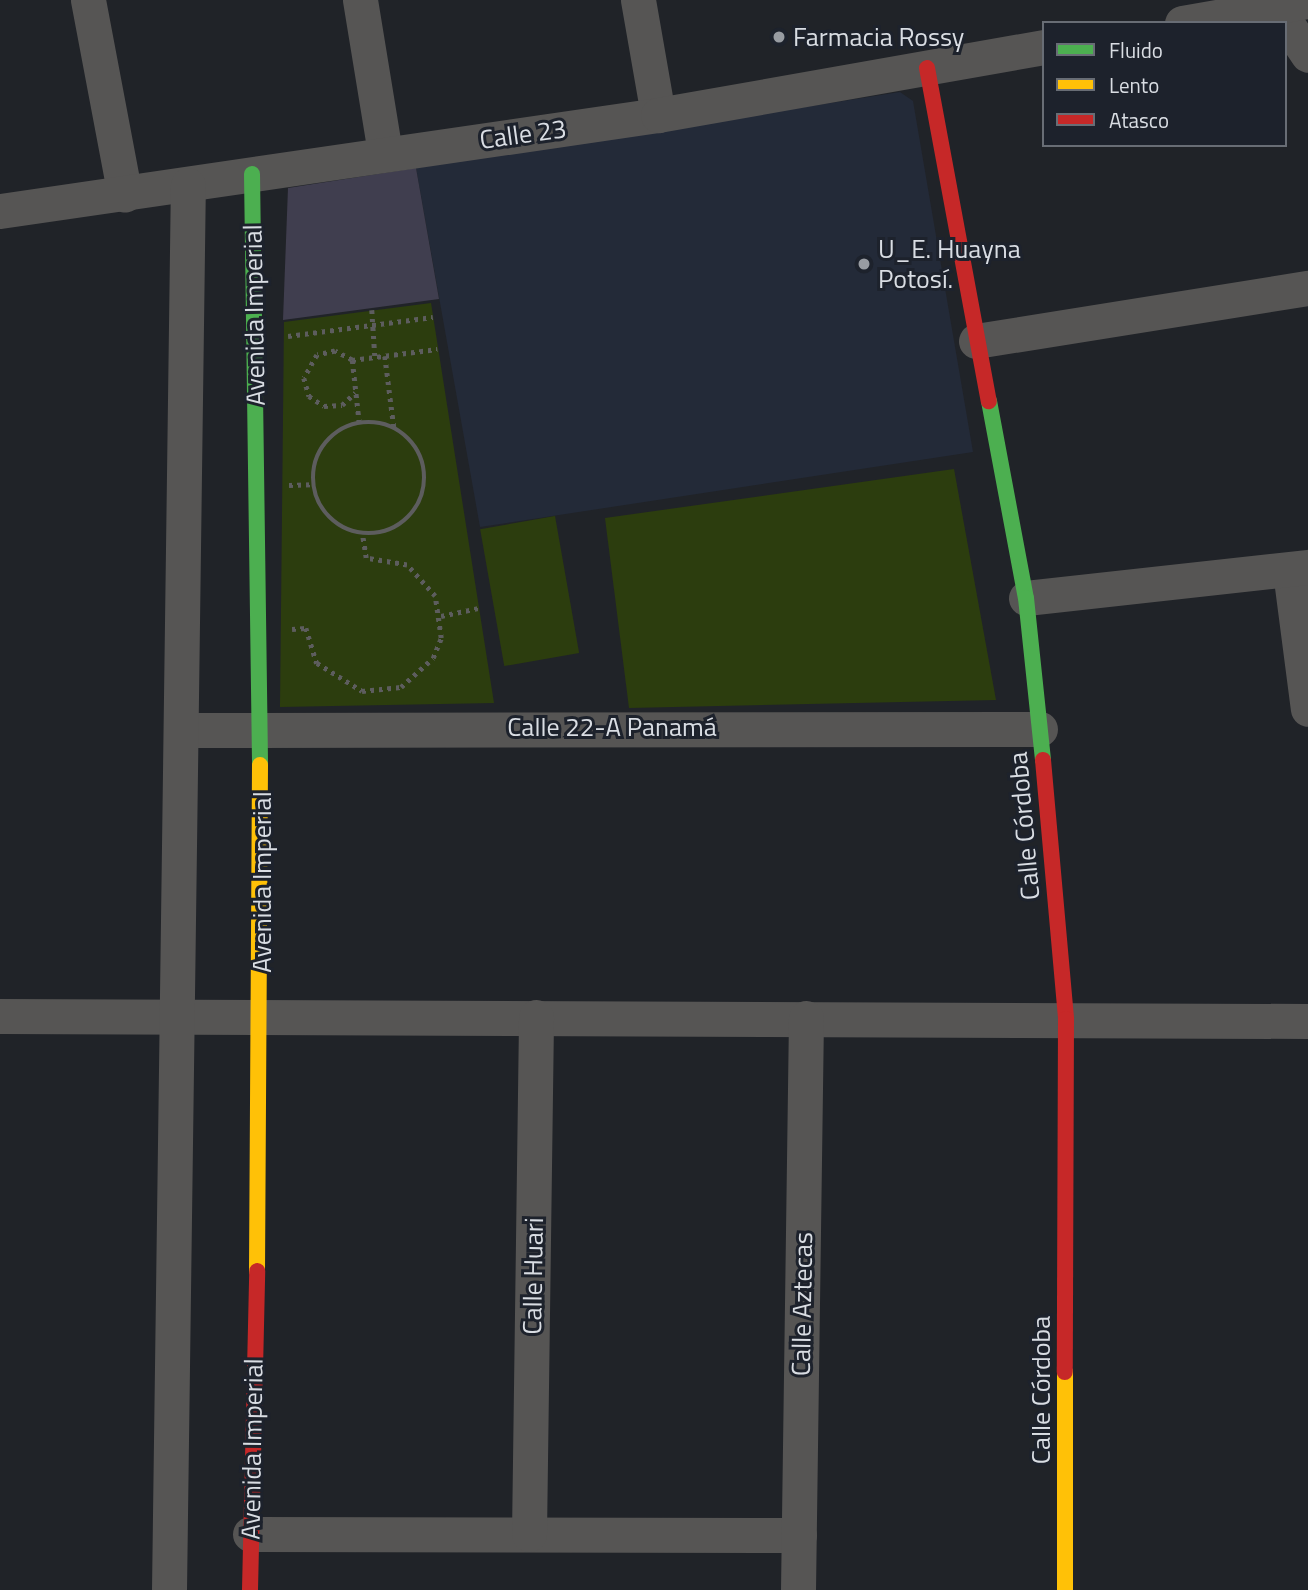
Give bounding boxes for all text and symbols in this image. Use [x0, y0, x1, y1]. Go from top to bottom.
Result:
place label: Farmacia Rossy [793, 21, 964, 53]
legend [1042, 21, 1287, 147]
marker: Farmacia Rossy [771, 29, 787, 45]
text: Fluido [1109, 34, 1163, 66]
text: Lento [1109, 69, 1159, 101]
text: Atasco [1109, 104, 1169, 136]
street label: Calle 23 [478, 112, 568, 156]
street label: Avenida Imperial [237, 224, 271, 406]
place label: U_E. Huayna Potosí. [878, 233, 1021, 294]
marker: U_E. Huayna Potosí. [856, 256, 872, 272]
street label: Calle 22-A Panamá [507, 711, 717, 743]
street label: Calle Córdoba [1002, 751, 1046, 901]
street label: Avenida Imperial [246, 791, 278, 973]
street label: Calle Huari [516, 1217, 550, 1335]
street label: Calle Aztecas [785, 1232, 819, 1376]
street label: Calle Córdoba [1025, 1316, 1057, 1464]
street label: Avenida Imperial [235, 1358, 269, 1540]

